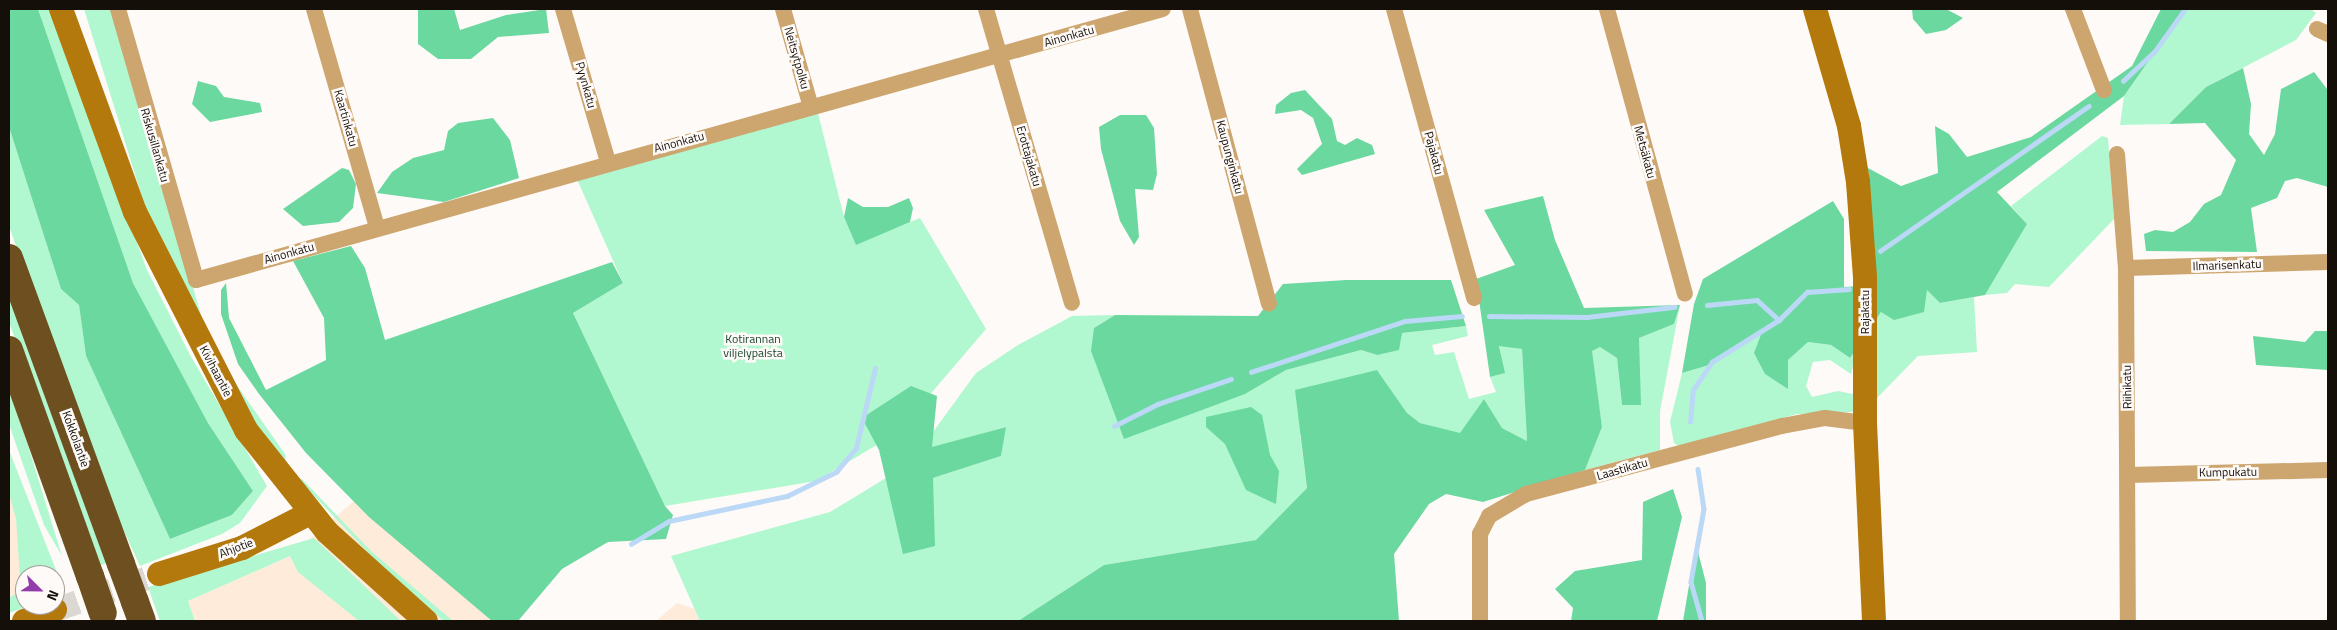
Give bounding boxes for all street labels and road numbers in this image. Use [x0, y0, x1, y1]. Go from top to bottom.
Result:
street label: Ainonkatu [1042, 22, 1096, 50]
street label: Neitsytpolku [781, 25, 813, 91]
street label: Pyynkatu [573, 60, 599, 110]
street label: Kaartinkatu [331, 88, 361, 148]
street label: Riskusillankatu [138, 106, 172, 184]
street label: Kaupunginkatu [1213, 118, 1247, 196]
street label: Erottajakatu [1013, 124, 1045, 188]
street label: Metsäkatu [1631, 124, 1659, 180]
street label: Ainonkatu [652, 128, 706, 156]
street label: Pajakatu [1421, 130, 1447, 176]
street label: Ainonkatu [262, 239, 316, 267]
street label: Ilmarisenkatu [2192, 257, 2262, 273]
street label: Rajakatu [1858, 290, 1872, 334]
street label: Kivihaantie [197, 343, 235, 399]
street label: Riihikatu [2119, 365, 2135, 409]
street label: Kokkolantie [59, 409, 93, 469]
street label: Laastikatu [1595, 455, 1649, 483]
street label: Kumpukatu [2199, 464, 2257, 480]
street label: Ahjotie [217, 535, 255, 561]

